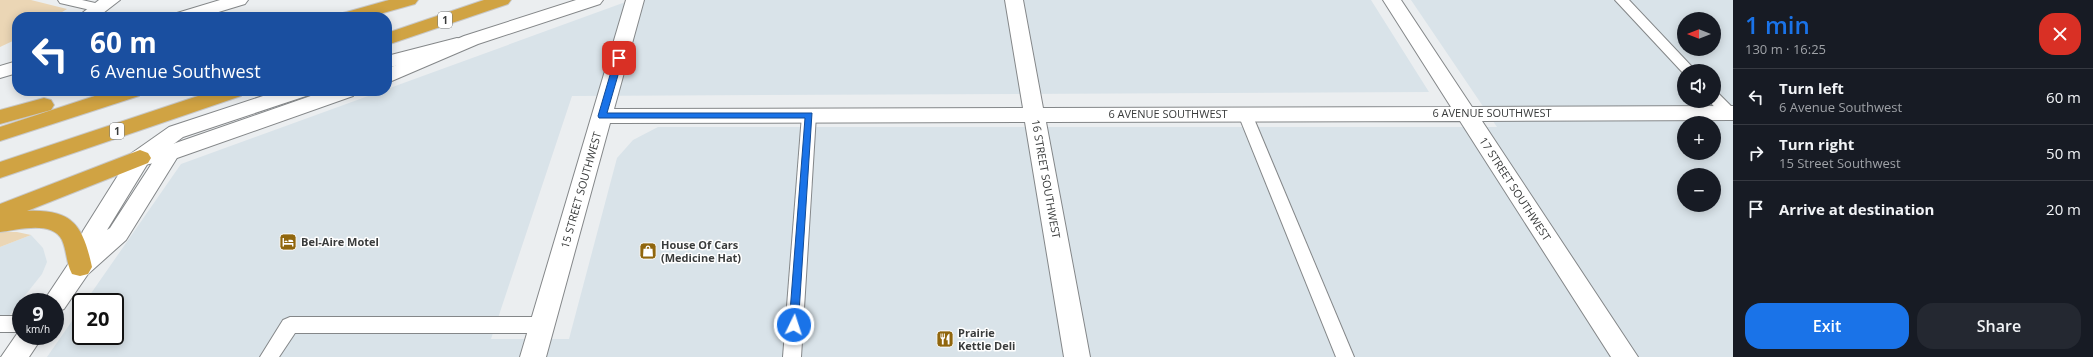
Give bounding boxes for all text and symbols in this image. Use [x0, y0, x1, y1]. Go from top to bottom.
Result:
text: 1 min [1745, 8, 1810, 41]
road number: 1 [438, 12, 452, 28]
north arrow [1677, 12, 1721, 56]
map controls [1677, 12, 1721, 212]
button: close [2039, 13, 2081, 55]
text: 60 m [90, 23, 157, 61]
icon: left [24, 28, 76, 80]
text: 130 m · 16:25 [1745, 40, 1826, 58]
pin [602, 41, 636, 75]
icon: arrive [608, 47, 630, 69]
text: 6 Avenue Southwest [90, 59, 261, 83]
button: sound [1677, 64, 1721, 108]
text: Turn left [1779, 78, 1844, 98]
icon: left [1745, 86, 1767, 108]
text: 60 m [2046, 87, 2081, 107]
text: 6 Avenue Southwest [1779, 98, 1902, 116]
street label: 6 AVENUE SOUTHWEST [1432, 105, 1552, 120]
street label: 6 AVENUE SOUTHWEST [1108, 106, 1228, 121]
button: + [1677, 116, 1721, 160]
street label: 16 STREET SOUTHWEST [1029, 118, 1064, 240]
road number: 1 [110, 123, 124, 139]
street label: 15 STREET SOUTHWEST [557, 130, 604, 250]
street label: 17 STREET SOUTHWEST [1476, 134, 1555, 243]
text: Turn right [1779, 134, 1854, 154]
icon: right [1745, 142, 1767, 164]
text: 50 m [2046, 143, 2081, 163]
text: 15 Street Southwest [1779, 154, 1901, 172]
button: − [1677, 168, 1721, 212]
icon: arrive [1745, 198, 1767, 220]
text: Arrive at destination [1779, 199, 1934, 219]
text: 20 m [2046, 199, 2081, 219]
hotel icon: Bel-Aire Motel [278, 232, 298, 252]
place label: Bel-Aire Motel [301, 234, 379, 249]
place label: House Of Cars (Medicine Hat) [661, 237, 741, 265]
shop icon: House Of Cars (Medicine Hat) [638, 241, 658, 261]
speed limit sign: 20 [72, 293, 124, 345]
text: 9 [32, 300, 44, 327]
button: Exit [1745, 303, 1909, 349]
button: Share [1917, 303, 2081, 349]
position arrow [773, 304, 815, 346]
text: km/h [26, 322, 50, 336]
place label: Prairie Kettle Deli [958, 325, 1015, 353]
restaurant icon: Prairie Kettle Deli [935, 329, 955, 349]

